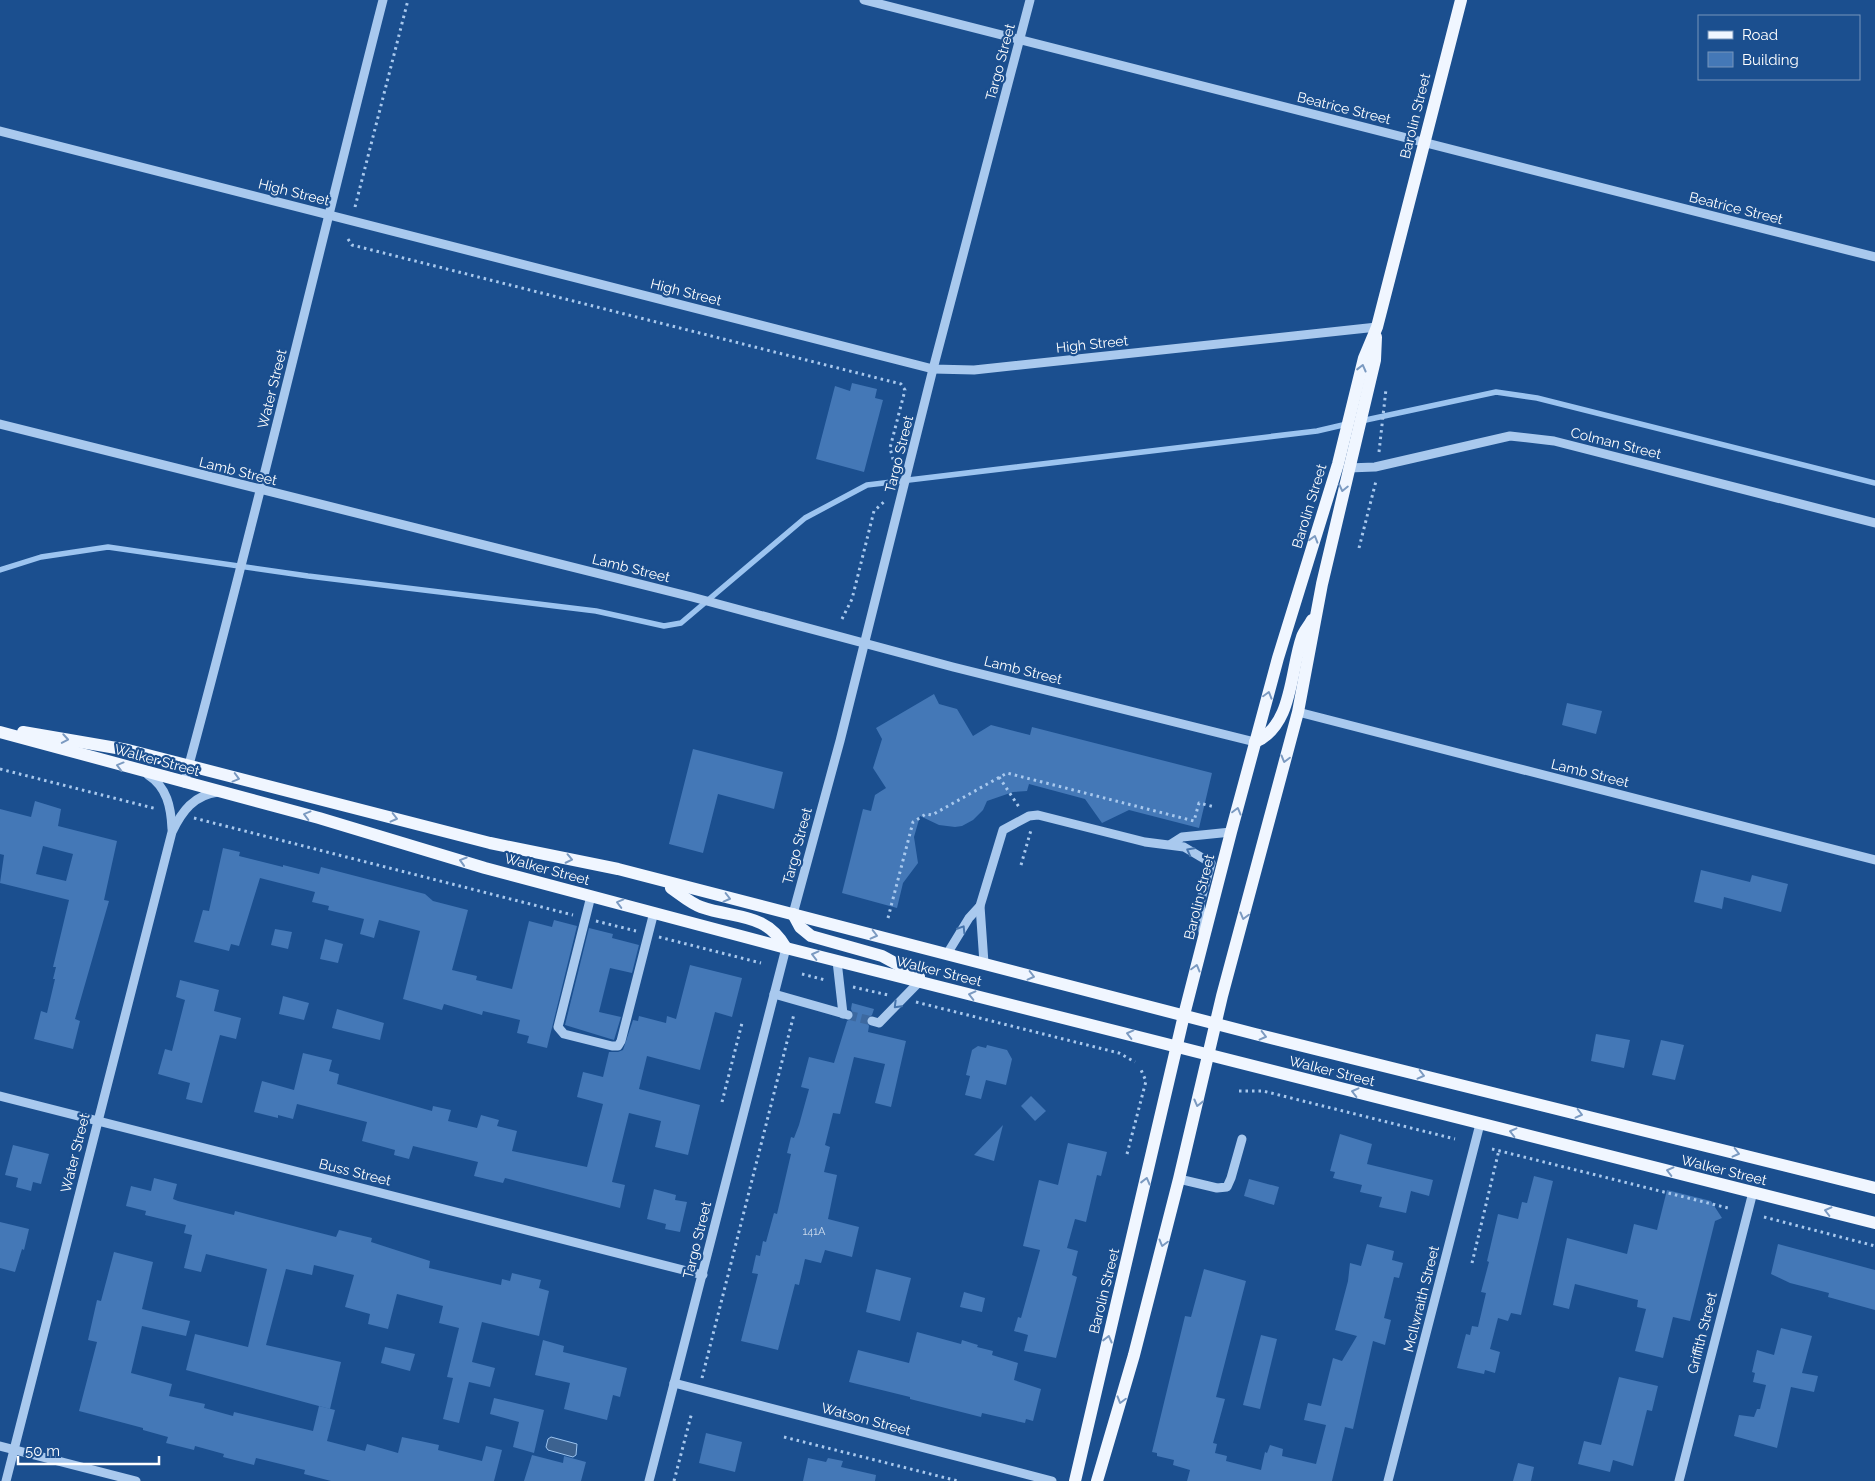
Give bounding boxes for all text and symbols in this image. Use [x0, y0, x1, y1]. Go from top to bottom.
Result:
legend [1698, 15, 1860, 80]
street label: Targo Street [982, 22, 1018, 102]
text: Road [1742, 26, 1778, 44]
text: Building [1742, 51, 1799, 69]
street label: Barolin Street [1397, 71, 1433, 160]
street label: Beatrice Street [1295, 89, 1393, 127]
street label: High Street [257, 175, 331, 209]
street label: Beatrice Street [1687, 189, 1785, 227]
street label: High Street [649, 275, 723, 309]
street label: High Street [1055, 332, 1129, 356]
street label: Water Street [254, 347, 290, 430]
one-way arrow [1356, 365, 1366, 373]
street label: Targo Street [882, 414, 916, 494]
street label: Colman Street [1569, 424, 1663, 462]
street label: Lamb Street [197, 454, 279, 488]
street label: Barolin Street [1289, 462, 1330, 550]
one-way arrow [1339, 484, 1349, 493]
one-way arrow [1308, 536, 1318, 544]
street label: Lamb Street [590, 551, 672, 585]
street label: Lamb Street [982, 653, 1064, 687]
one-way arrow [1262, 691, 1273, 700]
one-way arrow [61, 733, 70, 743]
street label: Walker Street [113, 741, 202, 779]
one-way arrow [1280, 755, 1291, 763]
street label: Lamb Street [1549, 756, 1631, 790]
one-way arrow [117, 762, 125, 772]
one-way arrow [232, 772, 241, 783]
street label: Targo Street [779, 806, 815, 886]
one-way arrow [1231, 807, 1241, 815]
one-way arrow [303, 810, 312, 821]
one-way arrow [389, 812, 398, 823]
one-way arrow [1187, 847, 1196, 857]
street label: Walker Street [503, 850, 592, 888]
street label: Barolin Street [1181, 852, 1217, 941]
one-way arrow [564, 853, 573, 864]
one-way arrow [460, 857, 468, 867]
one-way arrow [722, 892, 731, 903]
one-way arrow [616, 898, 625, 909]
one-way arrow [1239, 912, 1250, 921]
one-way arrow [956, 925, 966, 934]
one-way arrow [869, 929, 878, 940]
one-way arrow [810, 950, 819, 961]
street label: Walker Street [895, 953, 984, 989]
one-way arrow [1190, 964, 1200, 972]
one-way arrow [1027, 970, 1035, 980]
one-way arrow [969, 990, 977, 1000]
one-way arrow [894, 999, 903, 1008]
one-way arrow [1126, 1030, 1134, 1040]
one-way arrow [1259, 1030, 1268, 1041]
street label: Walker Street [1288, 1053, 1377, 1089]
one-way arrow [1416, 1069, 1425, 1080]
one-way arrow [1351, 1087, 1360, 1098]
one-way arrow [1193, 1098, 1204, 1107]
one-way arrow [1574, 1108, 1583, 1119]
street label: Water Street [57, 1111, 93, 1194]
one-way arrow [1508, 1127, 1517, 1138]
one-way arrow [1732, 1147, 1741, 1158]
street label: Walker Street [1680, 1152, 1769, 1188]
street label: Buss Street [317, 1155, 393, 1189]
one-way arrow [1667, 1167, 1675, 1177]
one-way arrow [1140, 1176, 1151, 1185]
street label: Targo Street [680, 1200, 714, 1280]
one-way arrow [1824, 1207, 1832, 1217]
house number: 141A [803, 1225, 826, 1238]
one-way arrow [1158, 1238, 1169, 1247]
street label: McIlwraith Street [1400, 1244, 1442, 1354]
street label: Barolin Street [1086, 1246, 1122, 1335]
street label: Griffith Street [1684, 1290, 1720, 1375]
one-way arrow [1102, 1334, 1113, 1343]
one-way arrow [1116, 1395, 1126, 1403]
street label: Watson Street [820, 1399, 913, 1439]
scale bar [18, 1434, 159, 1466]
text: 50 m [25, 1442, 60, 1460]

